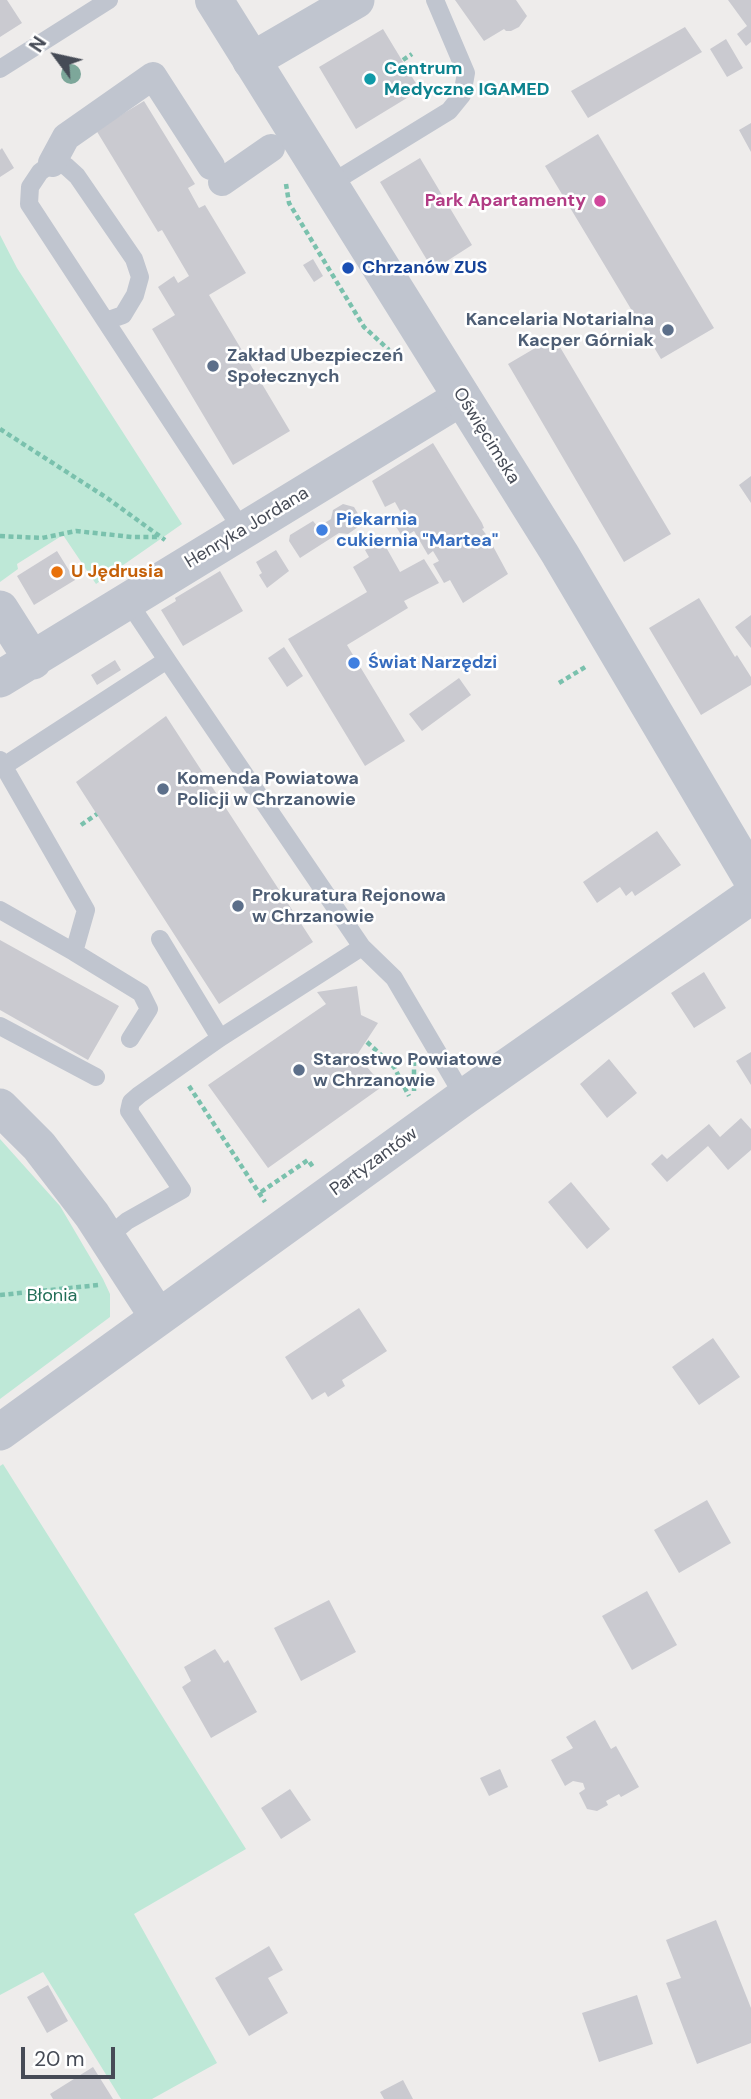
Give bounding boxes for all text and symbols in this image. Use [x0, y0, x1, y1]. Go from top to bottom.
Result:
north arrow [21, 21, 91, 91]
text: N [24, 32, 52, 57]
place label: Centrum Medyczne IGAMED [384, 58, 549, 100]
marker: Centrum Medyczne IGAMED [362, 71, 378, 87]
place label: Park Apartamenty [425, 190, 586, 212]
marker: Park Apartamenty [592, 193, 608, 209]
place label: Chrzanów ZUS [362, 257, 487, 279]
marker: Chrzanów ZUS [340, 260, 356, 276]
place label: Kancelaria Notarialna Kacper Górniak [466, 309, 654, 352]
marker: Kancelaria Notarialna Kacper Górniak [660, 322, 676, 338]
place label: Zakład Ubezpieczeń Społecznych [227, 345, 403, 388]
marker: Zakład Ubezpieczeń Społecznych [205, 358, 221, 374]
street label: Oświęcimska [448, 384, 524, 488]
street label: Henryka Jordana [181, 483, 313, 573]
place label: Piekarnia cukiernia "Martea" [336, 509, 498, 552]
marker: Piekarnia cukiernia "Martea" [314, 522, 330, 538]
place label: U Jędrusia [71, 561, 163, 583]
marker: U Jędrusia [49, 564, 65, 580]
place label: Świat Narzędzi [368, 652, 497, 674]
marker: Świat Narzędzi [346, 655, 362, 671]
place label: Komenda Powiatowa Policji w Chrzanowie [177, 768, 359, 810]
marker: Komenda Powiatowa Policji w Chrzanowie [155, 781, 171, 797]
place label: Prokuratura Rejonowa w Chrzanowie [252, 885, 446, 928]
marker: Prokuratura Rejonowa w Chrzanowie [230, 898, 246, 914]
place label: Starostwo Powiatowe w Chrzanowie [313, 1049, 502, 1092]
marker: Starostwo Powiatowe w Chrzanowie [291, 1062, 307, 1078]
street label: Partyzantów [326, 1123, 422, 1201]
park label: Błonia [27, 1285, 77, 1307]
scale bar [24, 2032, 119, 2076]
text: 20 m [34, 2045, 85, 2073]

